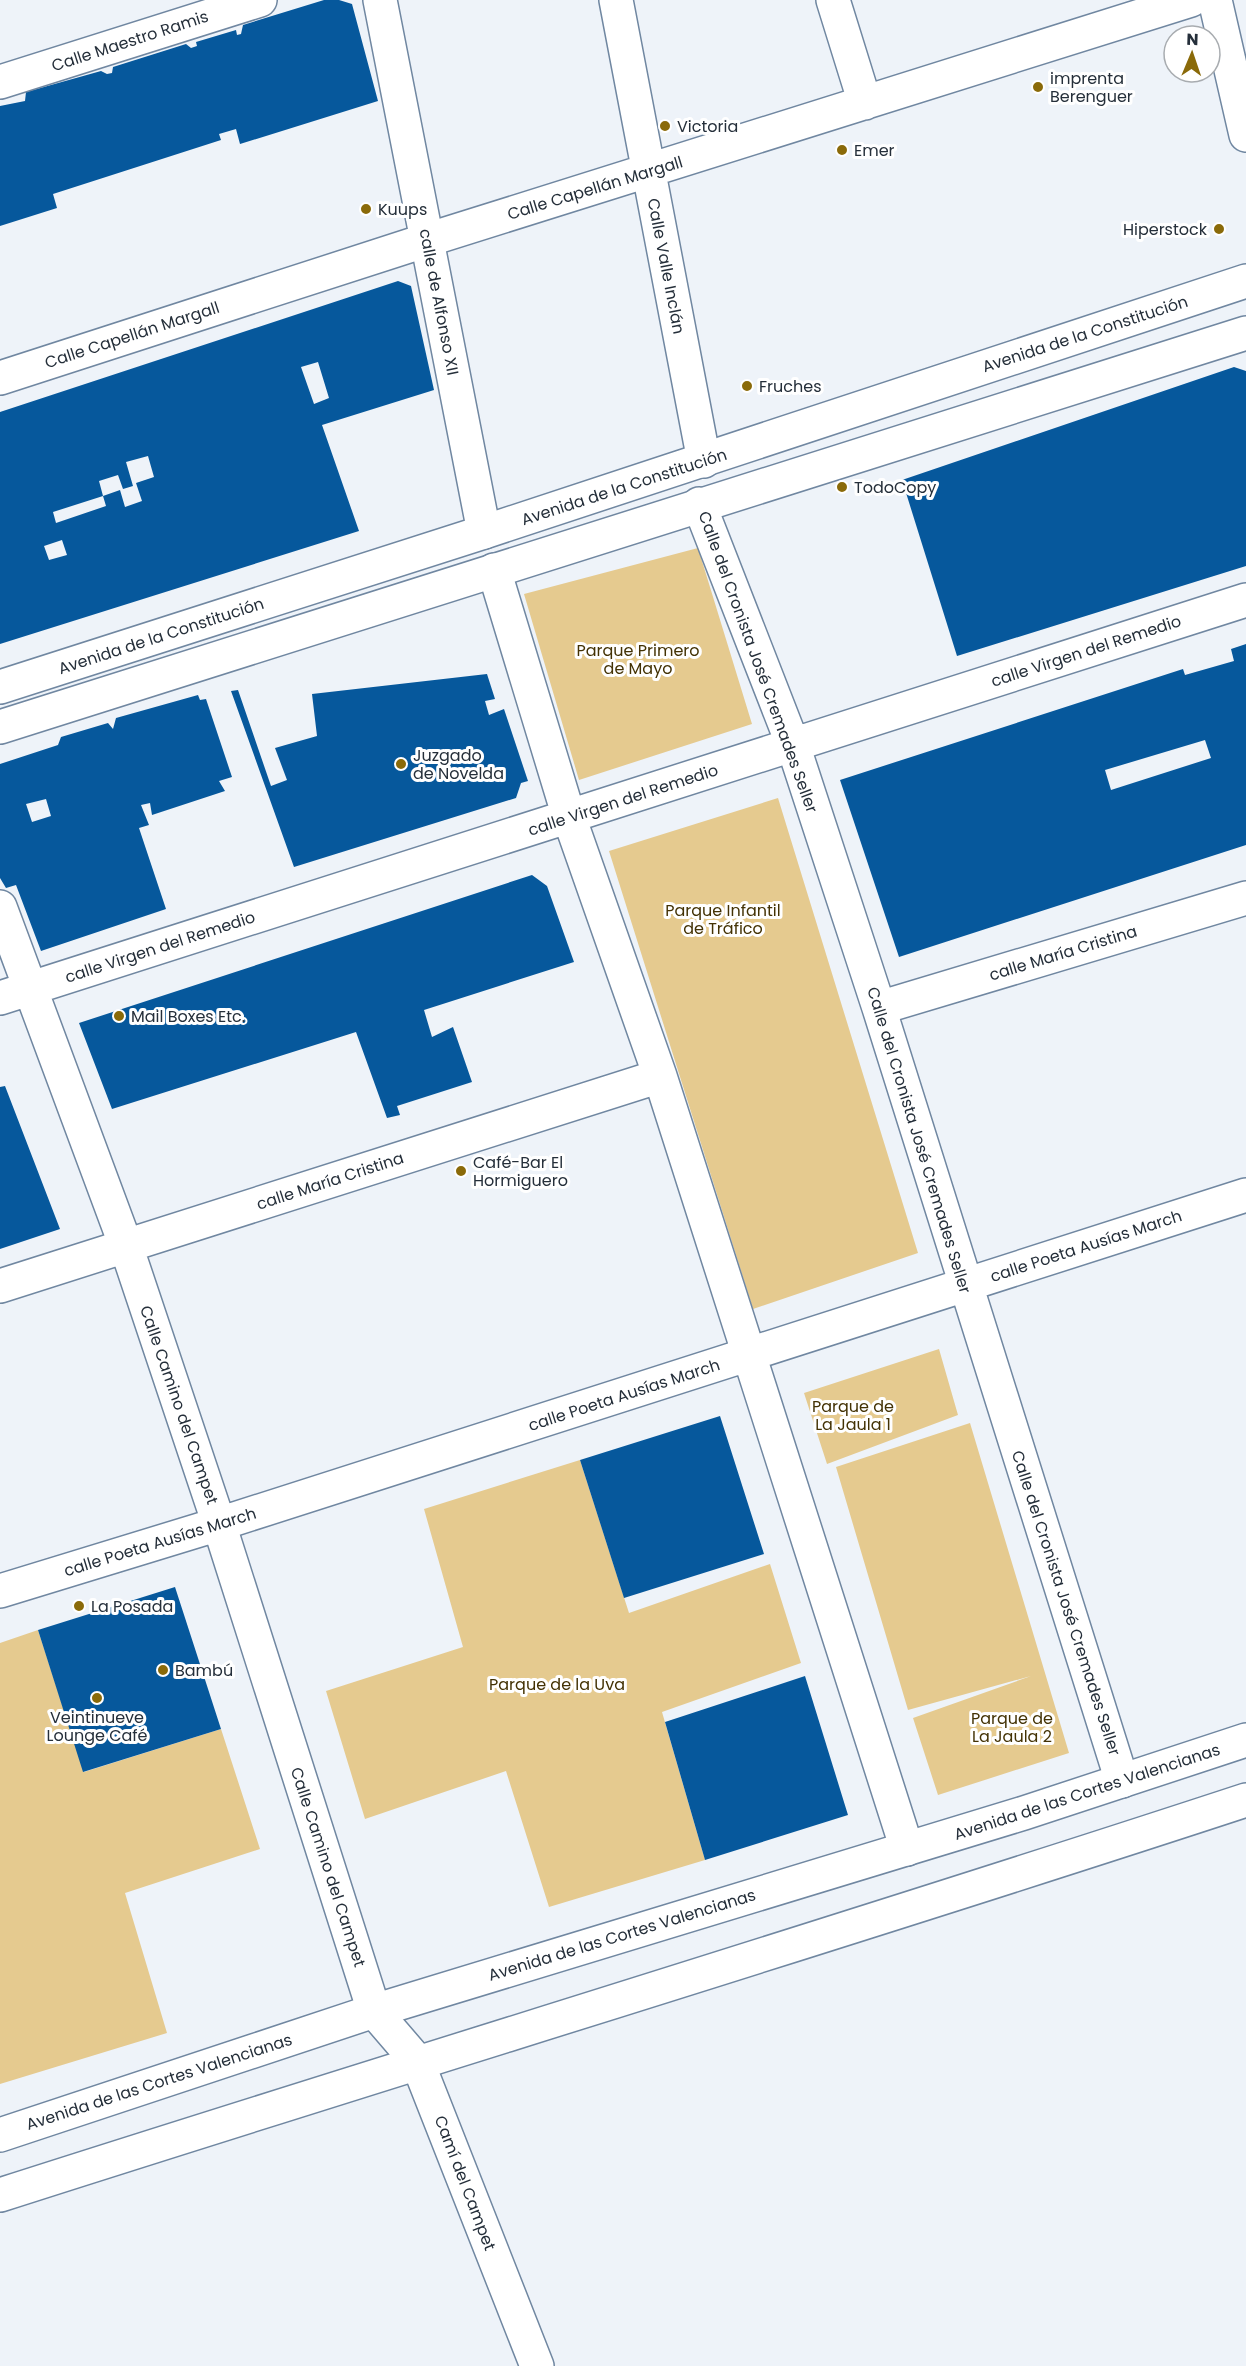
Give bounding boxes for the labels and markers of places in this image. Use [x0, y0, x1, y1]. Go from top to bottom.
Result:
place label: imprenta Berenguer [1050, 67, 1133, 108]
marker: imprenta Berenguer [1031, 80, 1045, 94]
place label: Victoria [677, 115, 738, 138]
marker: Victoria [658, 119, 672, 133]
place label: Emer [854, 139, 895, 162]
marker: Emer [835, 143, 849, 157]
place label: Kuups [378, 198, 427, 221]
marker: Kuups [359, 202, 373, 216]
place label: Hiperstock [1123, 218, 1208, 241]
marker: Hiperstock [1212, 222, 1226, 236]
place label: Fruches [759, 375, 822, 398]
marker: Fruches [740, 379, 754, 393]
place label: TodoCopy [854, 476, 936, 499]
marker: TodoCopy [835, 480, 849, 494]
place label: Juzgado de Novelda [413, 744, 504, 785]
marker: Juzgado de Novelda [394, 757, 408, 771]
place label: Mail Boxes Etc. [131, 1005, 245, 1028]
marker: Mail Boxes Etc. [112, 1009, 126, 1023]
place label: Café-Bar El Hormiguero [473, 1151, 568, 1192]
marker: Café-Bar El Hormiguero [454, 1164, 468, 1178]
place label: La Posada [91, 1595, 173, 1618]
marker: La Posada [72, 1599, 86, 1613]
place label: Bambú [175, 1659, 233, 1682]
marker: Bambú [156, 1663, 170, 1677]
marker: Veintinueve Lounge Café [90, 1691, 104, 1705]
place label: Veintinueve Lounge Café [47, 1706, 148, 1747]

